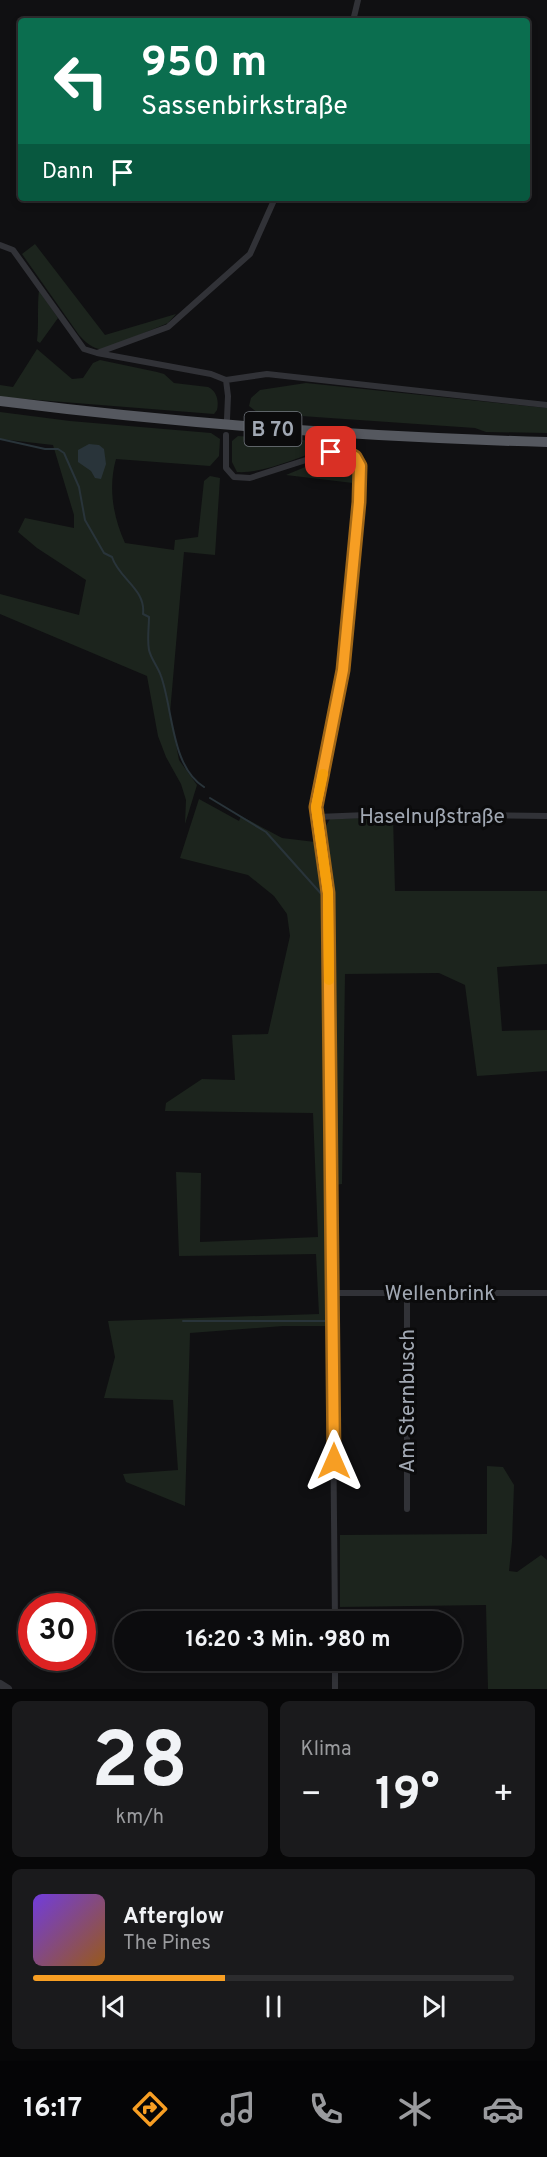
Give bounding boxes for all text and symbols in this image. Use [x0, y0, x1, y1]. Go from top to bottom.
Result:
text: 950 m [141, 38, 267, 91]
icon: left [42, 42, 120, 120]
text: Sassenbirkstraße [141, 90, 348, 124]
icon: arrive [106, 156, 139, 189]
text: Dann [42, 159, 94, 186]
road number: B 70 [244, 412, 302, 446]
pin [305, 426, 356, 477]
icon: arrive [314, 435, 347, 468]
street label: Haselnußstraße [359, 804, 505, 831]
street label: Wellenbrink [385, 1281, 495, 1308]
street label: Am Sternbusch [395, 1329, 422, 1473]
position arrow [302, 1429, 366, 1493]
speed limit sign: 30 [18, 1593, 96, 1671]
text: 16:20 · 3 Min. · 980 m [185, 1627, 391, 1654]
text: 28 [91, 1716, 188, 1815]
text: Klima [301, 1737, 352, 1763]
text: 19° [375, 1768, 439, 1825]
text: − [301, 1775, 322, 1817]
text: + [493, 1775, 514, 1817]
text: km/h [115, 1805, 164, 1831]
text: Afterglow [123, 1904, 224, 1931]
text: The Pines [123, 1931, 211, 1957]
icon: previous [97, 1990, 130, 2023]
icon: pause [257, 1990, 290, 2023]
icon: next [417, 1990, 450, 2023]
icon: directions [129, 2088, 171, 2130]
icon: music [217, 2088, 259, 2130]
icon: phone [305, 2088, 347, 2130]
icon: climate [394, 2088, 436, 2130]
icon: car [482, 2088, 524, 2130]
text: 16:17 [23, 2092, 82, 2126]

